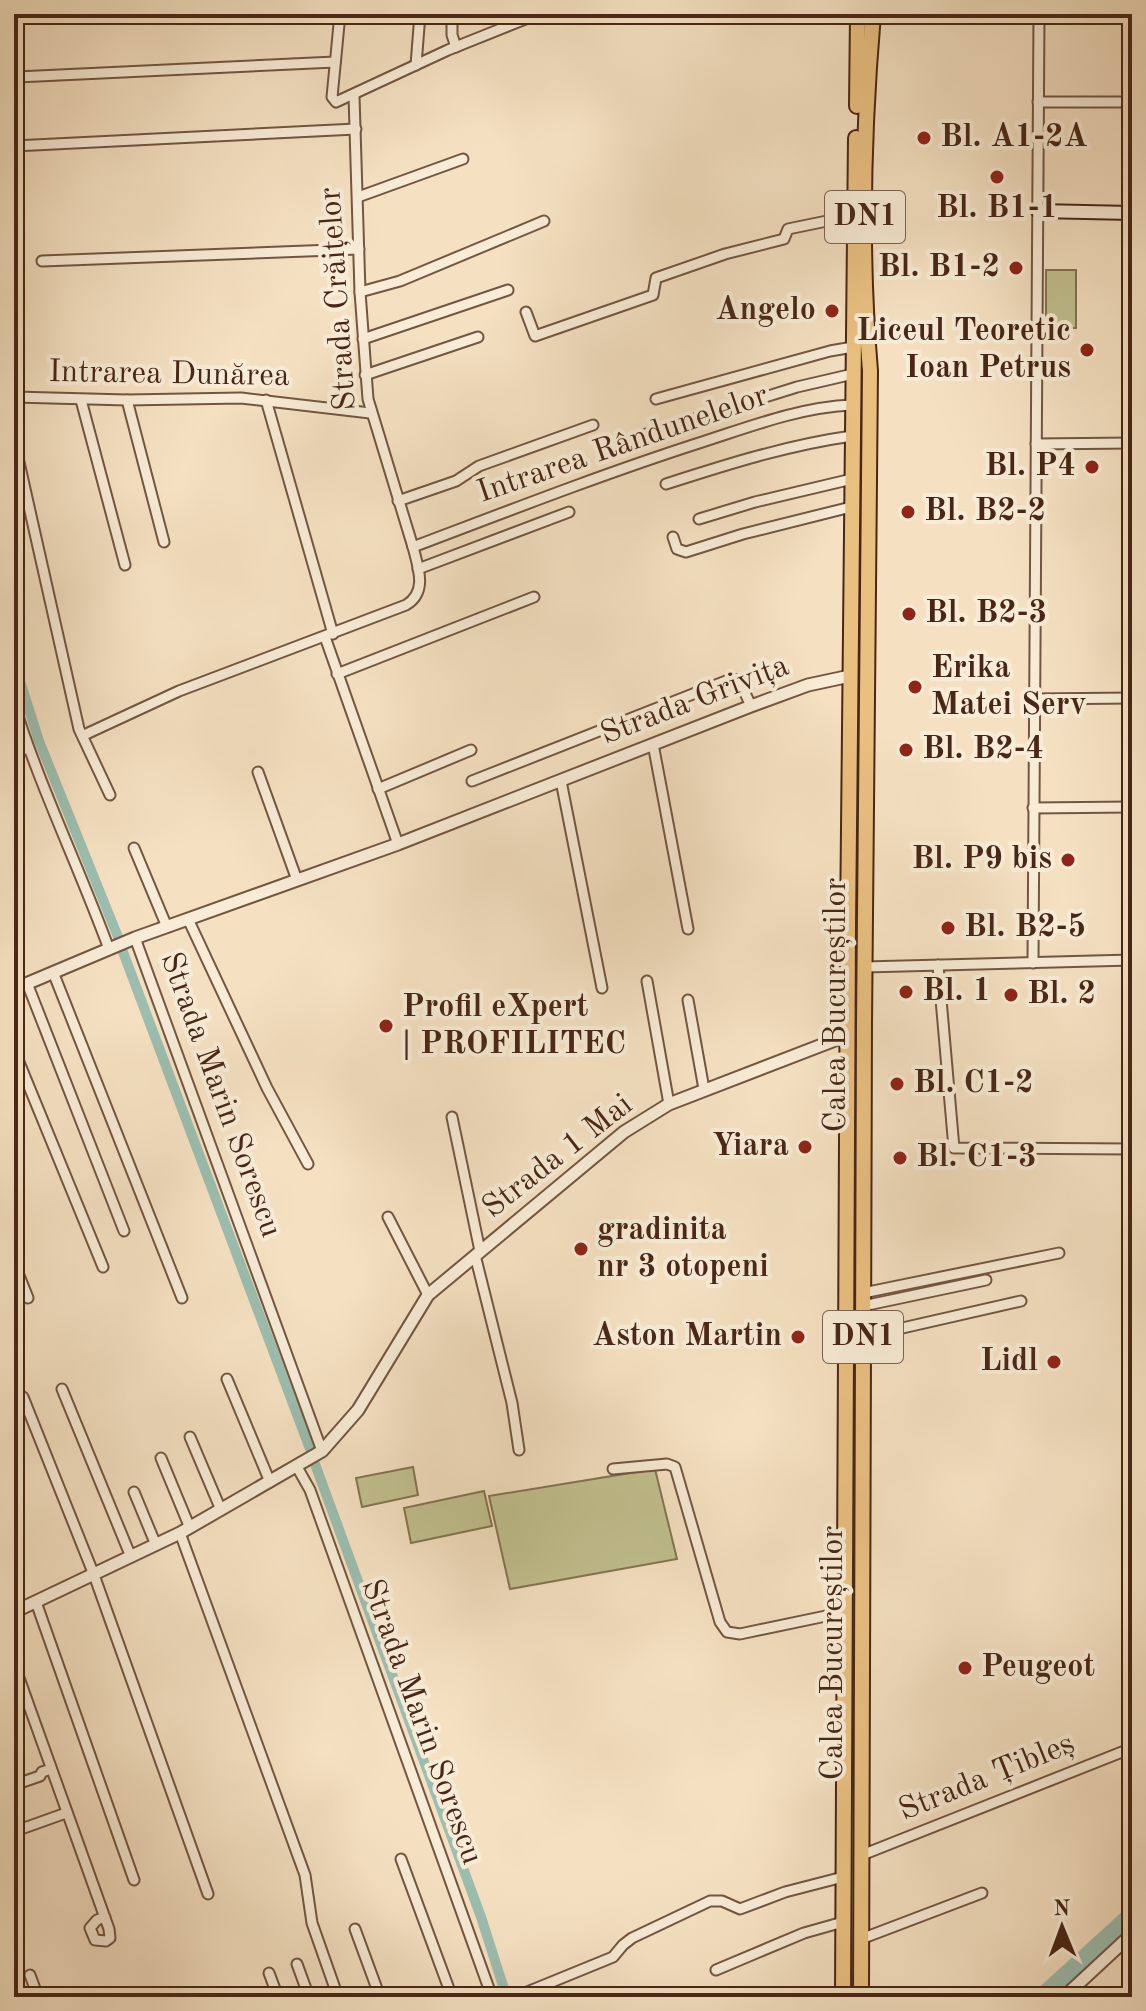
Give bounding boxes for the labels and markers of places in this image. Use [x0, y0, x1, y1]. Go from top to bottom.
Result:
place label: Bl. A1-2A [940, 122, 1088, 154]
marker: Bl. A1-2A [915, 129, 933, 147]
marker: Bl. B1-1 [988, 168, 1006, 186]
place label: Bl. B1-1 [936, 193, 1058, 225]
place label: Bl. B1-2 [878, 252, 1000, 284]
marker: Bl. B1-2 [1007, 259, 1025, 277]
place label: Angelo [715, 295, 816, 327]
marker: Angelo [823, 302, 841, 320]
place label: Liceul Teoretic Ioan Petrus [856, 316, 1071, 385]
marker: Liceul Teoretic Ioan Petrus [1078, 341, 1096, 359]
place label: Bl. P4 [984, 451, 1076, 483]
marker: Bl. P4 [1083, 458, 1101, 476]
place label: Bl. B2-2 [924, 496, 1046, 528]
marker: Bl. B2-2 [899, 503, 917, 521]
place label: Bl. B2-3 [925, 598, 1047, 630]
marker: Bl. B2-3 [900, 605, 918, 623]
place label: Erika Matei Serv [931, 653, 1087, 722]
marker: Erika Matei Serv [906, 678, 924, 696]
place label: Bl. B2-4 [922, 734, 1044, 766]
marker: Bl. B2-4 [897, 741, 915, 759]
place label: Bl. P9 bis [911, 844, 1052, 876]
marker: Bl. P9 bis [1059, 851, 1077, 869]
place label: Bl. B2-5 [964, 912, 1086, 944]
marker: Bl. B2-5 [939, 919, 957, 937]
place label: Bl. 1 [922, 976, 991, 1008]
place label: Bl. 2 [1027, 979, 1096, 1011]
marker: Bl. 1 [897, 983, 915, 1001]
marker: Bl. 2 [1002, 986, 1020, 1004]
place label: Profil eXpert | PROFILITEC [402, 992, 626, 1061]
marker: Profil eXpert | PROFILITEC [377, 1017, 395, 1035]
place label: Bl. C1-2 [913, 1068, 1034, 1100]
marker: Bl. C1-2 [888, 1075, 906, 1093]
place label: Yiara [712, 1131, 789, 1163]
marker: Yiara [796, 1138, 814, 1156]
place label: Bl. C1-3 [916, 1142, 1037, 1174]
marker: Bl. C1-3 [891, 1149, 909, 1167]
place label: gradinita nr 3 otopeni [597, 1215, 769, 1284]
marker: gradinita nr 3 otopeni [572, 1240, 590, 1258]
place label: Aston Martin [592, 1321, 782, 1353]
marker: Aston Martin [789, 1328, 807, 1346]
place label: Lidl [980, 1346, 1038, 1378]
marker: Lidl [1045, 1353, 1063, 1371]
place label: Peugeot [981, 1652, 1095, 1684]
marker: Peugeot [956, 1659, 974, 1677]

